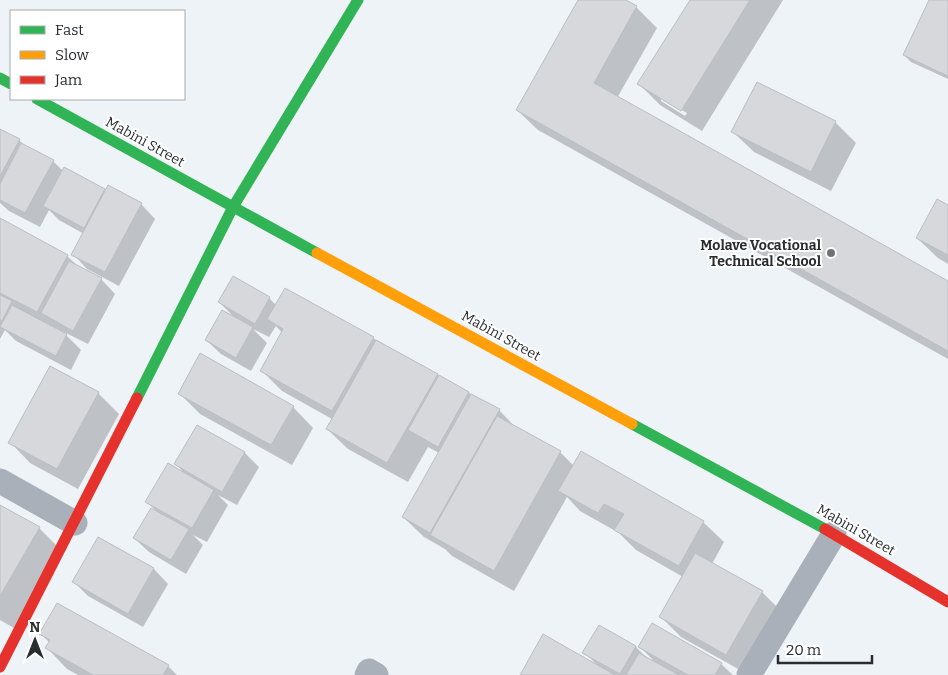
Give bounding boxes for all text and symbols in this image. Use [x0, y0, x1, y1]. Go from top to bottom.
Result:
legend [10, 10, 185, 100]
text: Fast [55, 21, 84, 39]
text: Slow [55, 46, 90, 64]
text: Jam [54, 71, 83, 89]
street label: Mabini Street [103, 113, 187, 171]
place label: Molave Vocational Technical School [700, 237, 822, 270]
marker: Molave Vocational Technical School [825, 247, 837, 259]
street label: Mabini Street [459, 307, 543, 365]
street label: Mabini Street [814, 501, 898, 559]
north arrow [10, 615, 60, 665]
text: N [30, 619, 41, 636]
scale bar [778, 632, 872, 664]
text: 20 m [786, 641, 822, 659]

